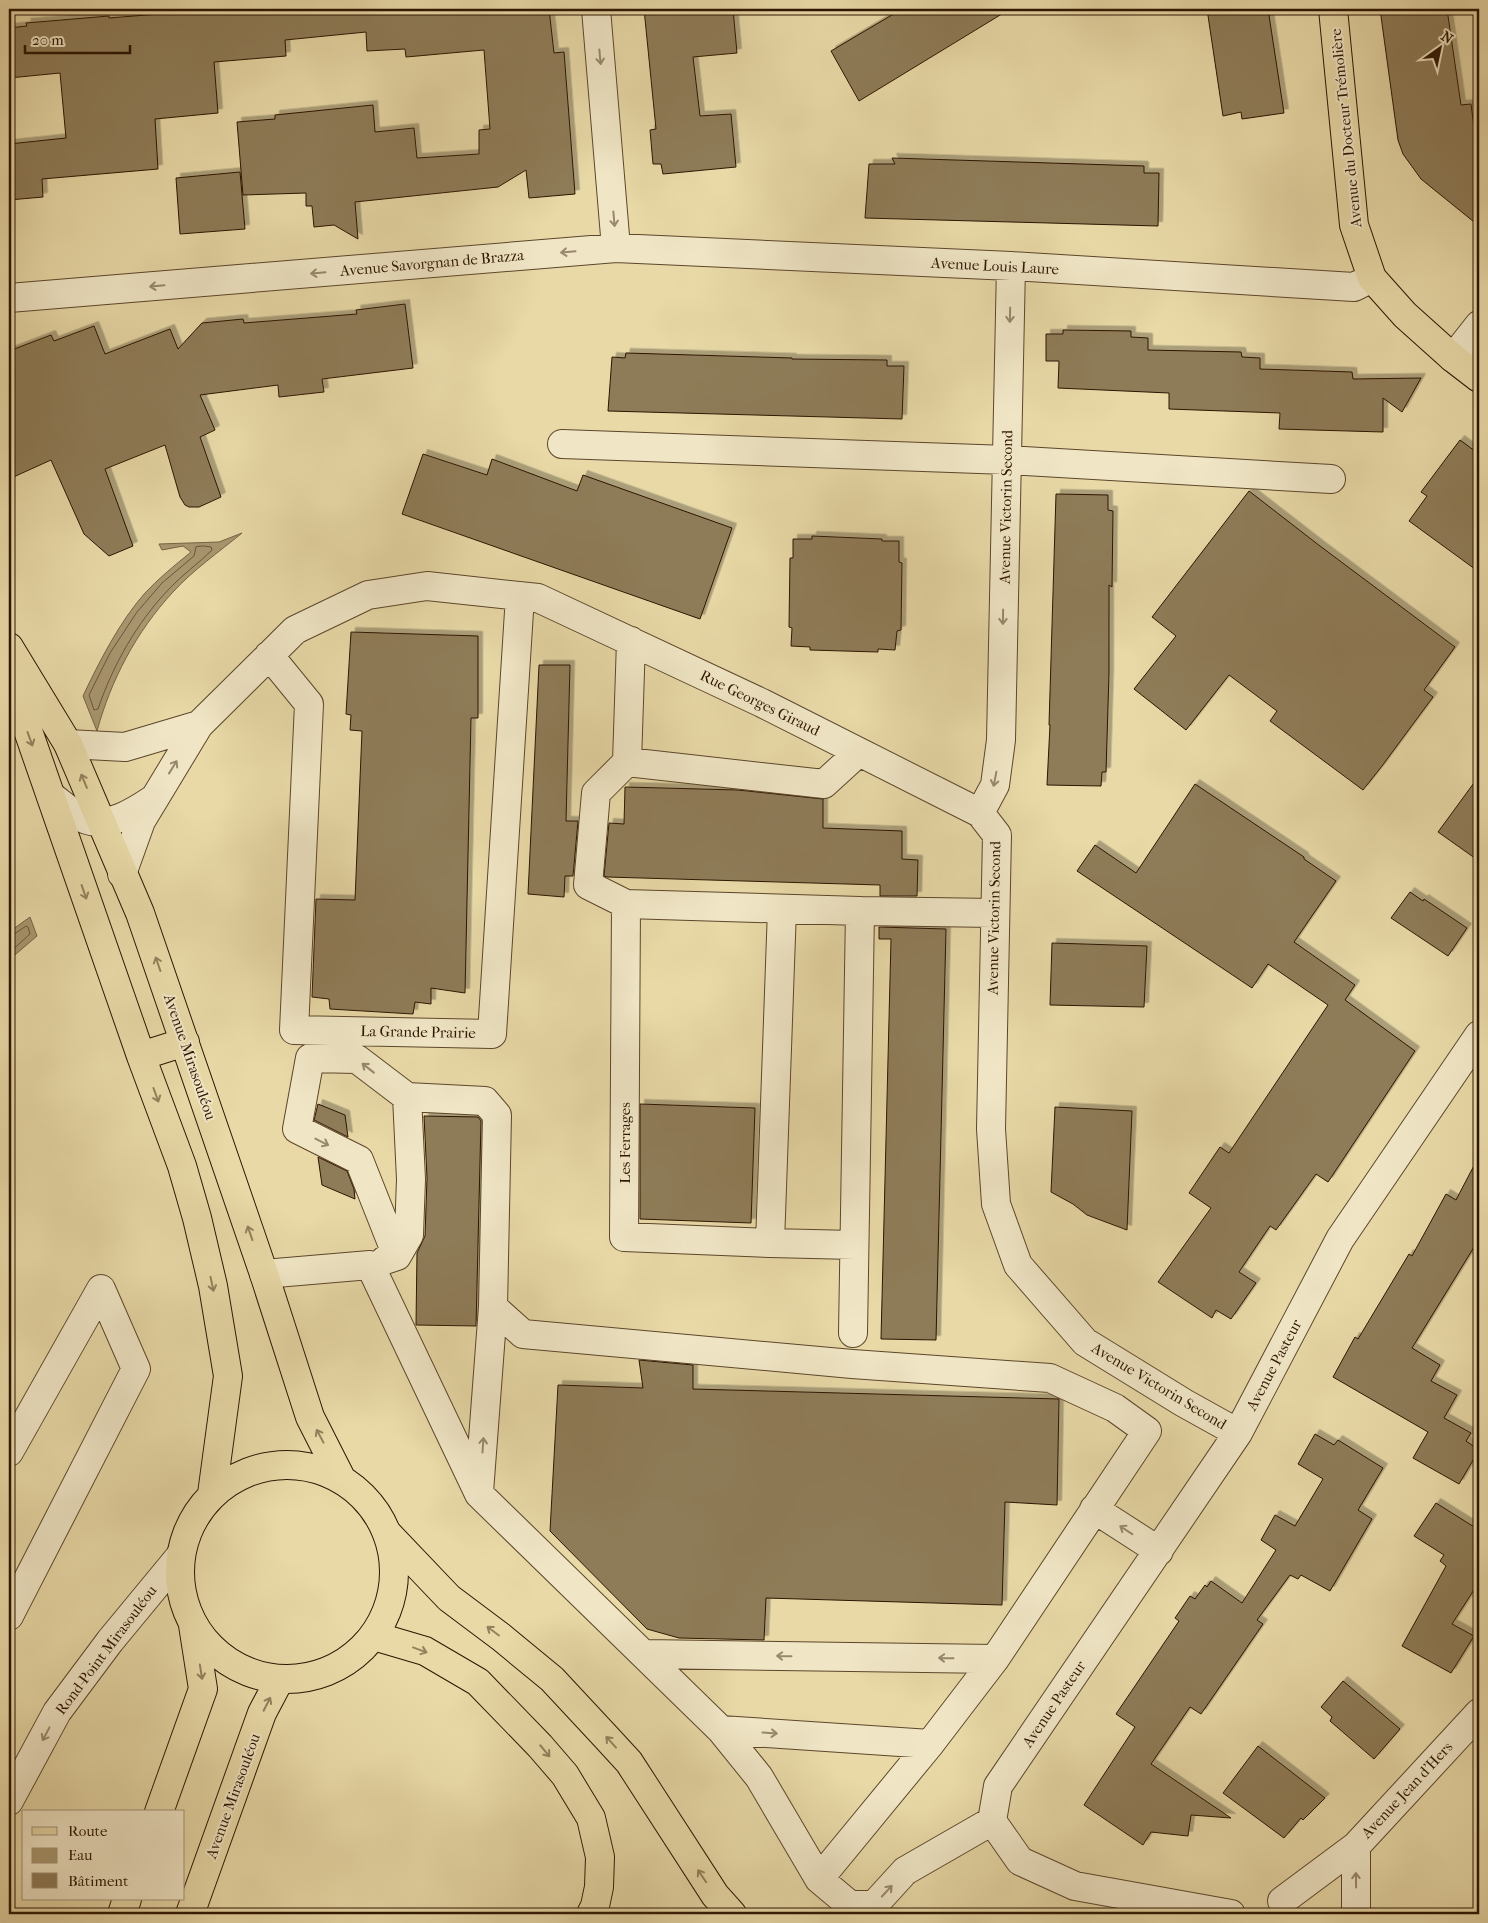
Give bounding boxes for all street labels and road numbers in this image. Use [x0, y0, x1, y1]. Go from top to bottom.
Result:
street label: Avenue du Docteur Trémolière [1327, 27, 1366, 230]
street label: Avenue Savorgnan de Brazza [338, 246, 526, 280]
street label: Avenue Louis Laure [930, 254, 1060, 278]
street label: Avenue Victorin Second [996, 429, 1016, 585]
street label: Rue Georges Giraud [697, 666, 823, 740]
street label: Avenue Victorin Second [984, 840, 1004, 996]
street label: Avenue Mirasouléou [160, 991, 220, 1123]
street label: La Grande Prairie [360, 1022, 476, 1042]
street label: Les Ferrages [616, 1102, 634, 1184]
street label: Avenue Pasteur [1242, 1316, 1306, 1415]
street label: Avenue Victorin Second [1088, 1338, 1230, 1434]
street label: Rond-Point Mirasouléou [52, 1581, 161, 1718]
street label: Avenue Pasteur [1018, 1657, 1090, 1752]
street label: Avenue Mirasouléou [202, 1730, 264, 1862]
street label: Avenue Jean d'Hers [1357, 1738, 1457, 1843]

